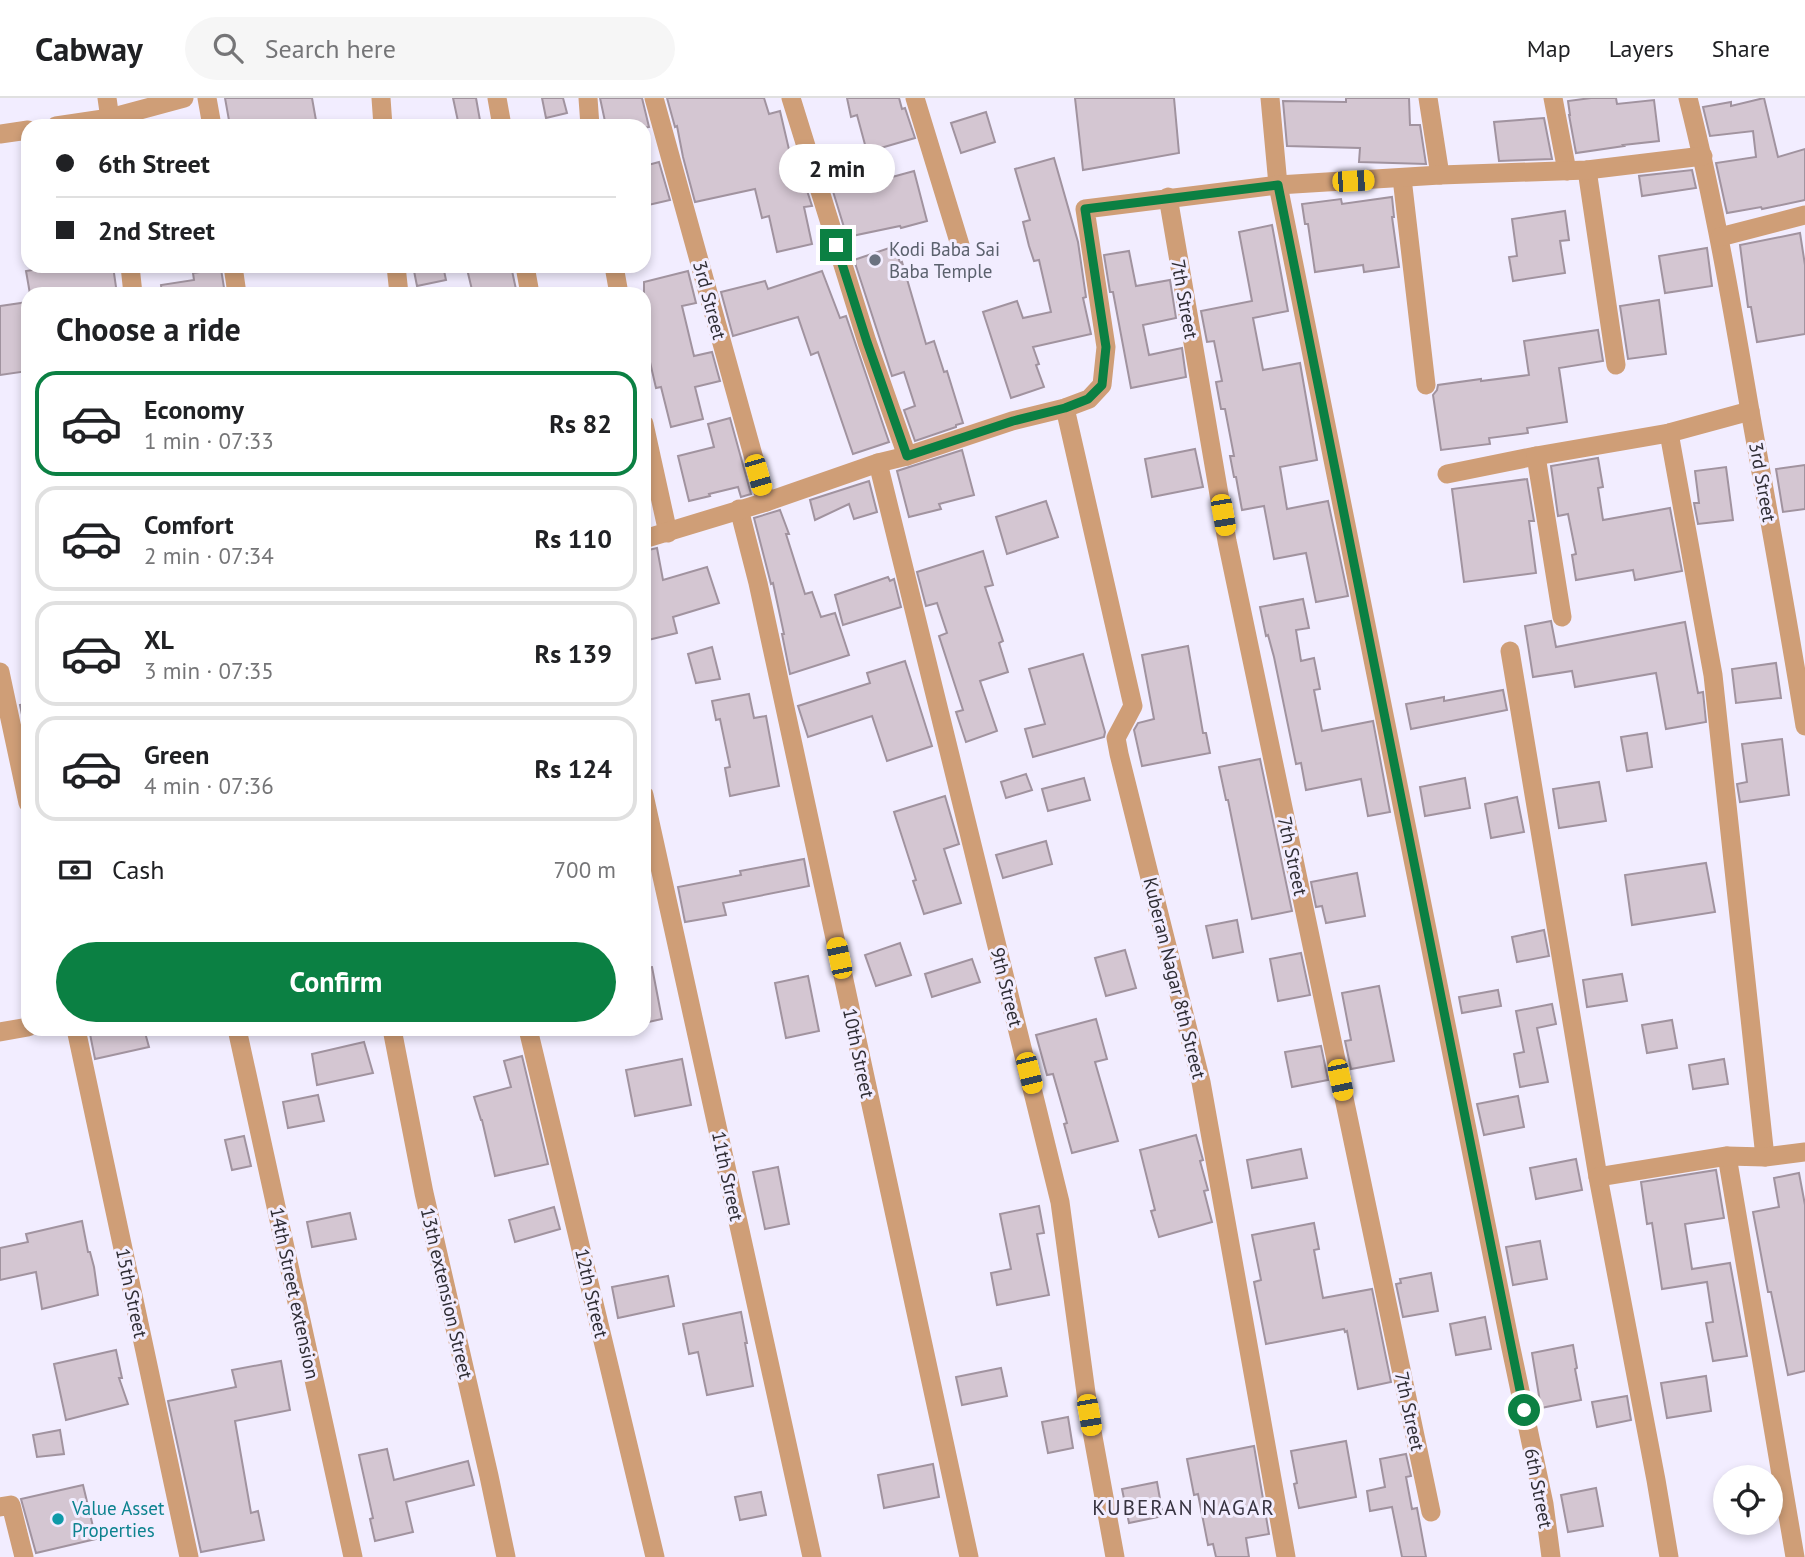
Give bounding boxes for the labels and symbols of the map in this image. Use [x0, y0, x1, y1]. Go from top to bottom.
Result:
callout: 2 min [778, 144, 894, 192]
car [1332, 169, 1375, 193]
route end [820, 229, 852, 261]
place label: Kodi Baba Sai Baba Temple [889, 237, 1000, 283]
marker: Kodi Baba Sai Baba Temple [867, 252, 883, 268]
street label: 7th Street [1166, 257, 1204, 341]
street label: 3rd Street [688, 258, 732, 343]
street label: 3rd Street [1744, 440, 1782, 524]
car [743, 452, 774, 498]
car [1210, 492, 1237, 538]
street label: 7th Street [1273, 814, 1313, 898]
street label: Kuberan Nagar 8th Street [1138, 875, 1212, 1082]
car [825, 935, 854, 981]
street label: 9th Street [986, 945, 1029, 1030]
street label: 10th Street [838, 1006, 880, 1101]
car [1014, 1050, 1045, 1096]
car [1326, 1057, 1355, 1103]
street label: 11th Street [707, 1129, 749, 1224]
street label: 14th Street extension [265, 1205, 325, 1381]
street label: 13th extension Street [416, 1205, 479, 1382]
street label: 15th Street [111, 1246, 153, 1341]
street label: 12th Street [570, 1246, 614, 1341]
street label: 7th Street [1390, 1369, 1430, 1453]
car [1076, 1392, 1103, 1438]
route start [1508, 1394, 1540, 1426]
street label: 6th Street [1520, 1446, 1559, 1530]
district label: KUBERAN NAGAR [1092, 1494, 1276, 1521]
place label: Value Asset Properties [71, 1496, 165, 1542]
marker: Value Asset Properties [50, 1511, 66, 1527]

